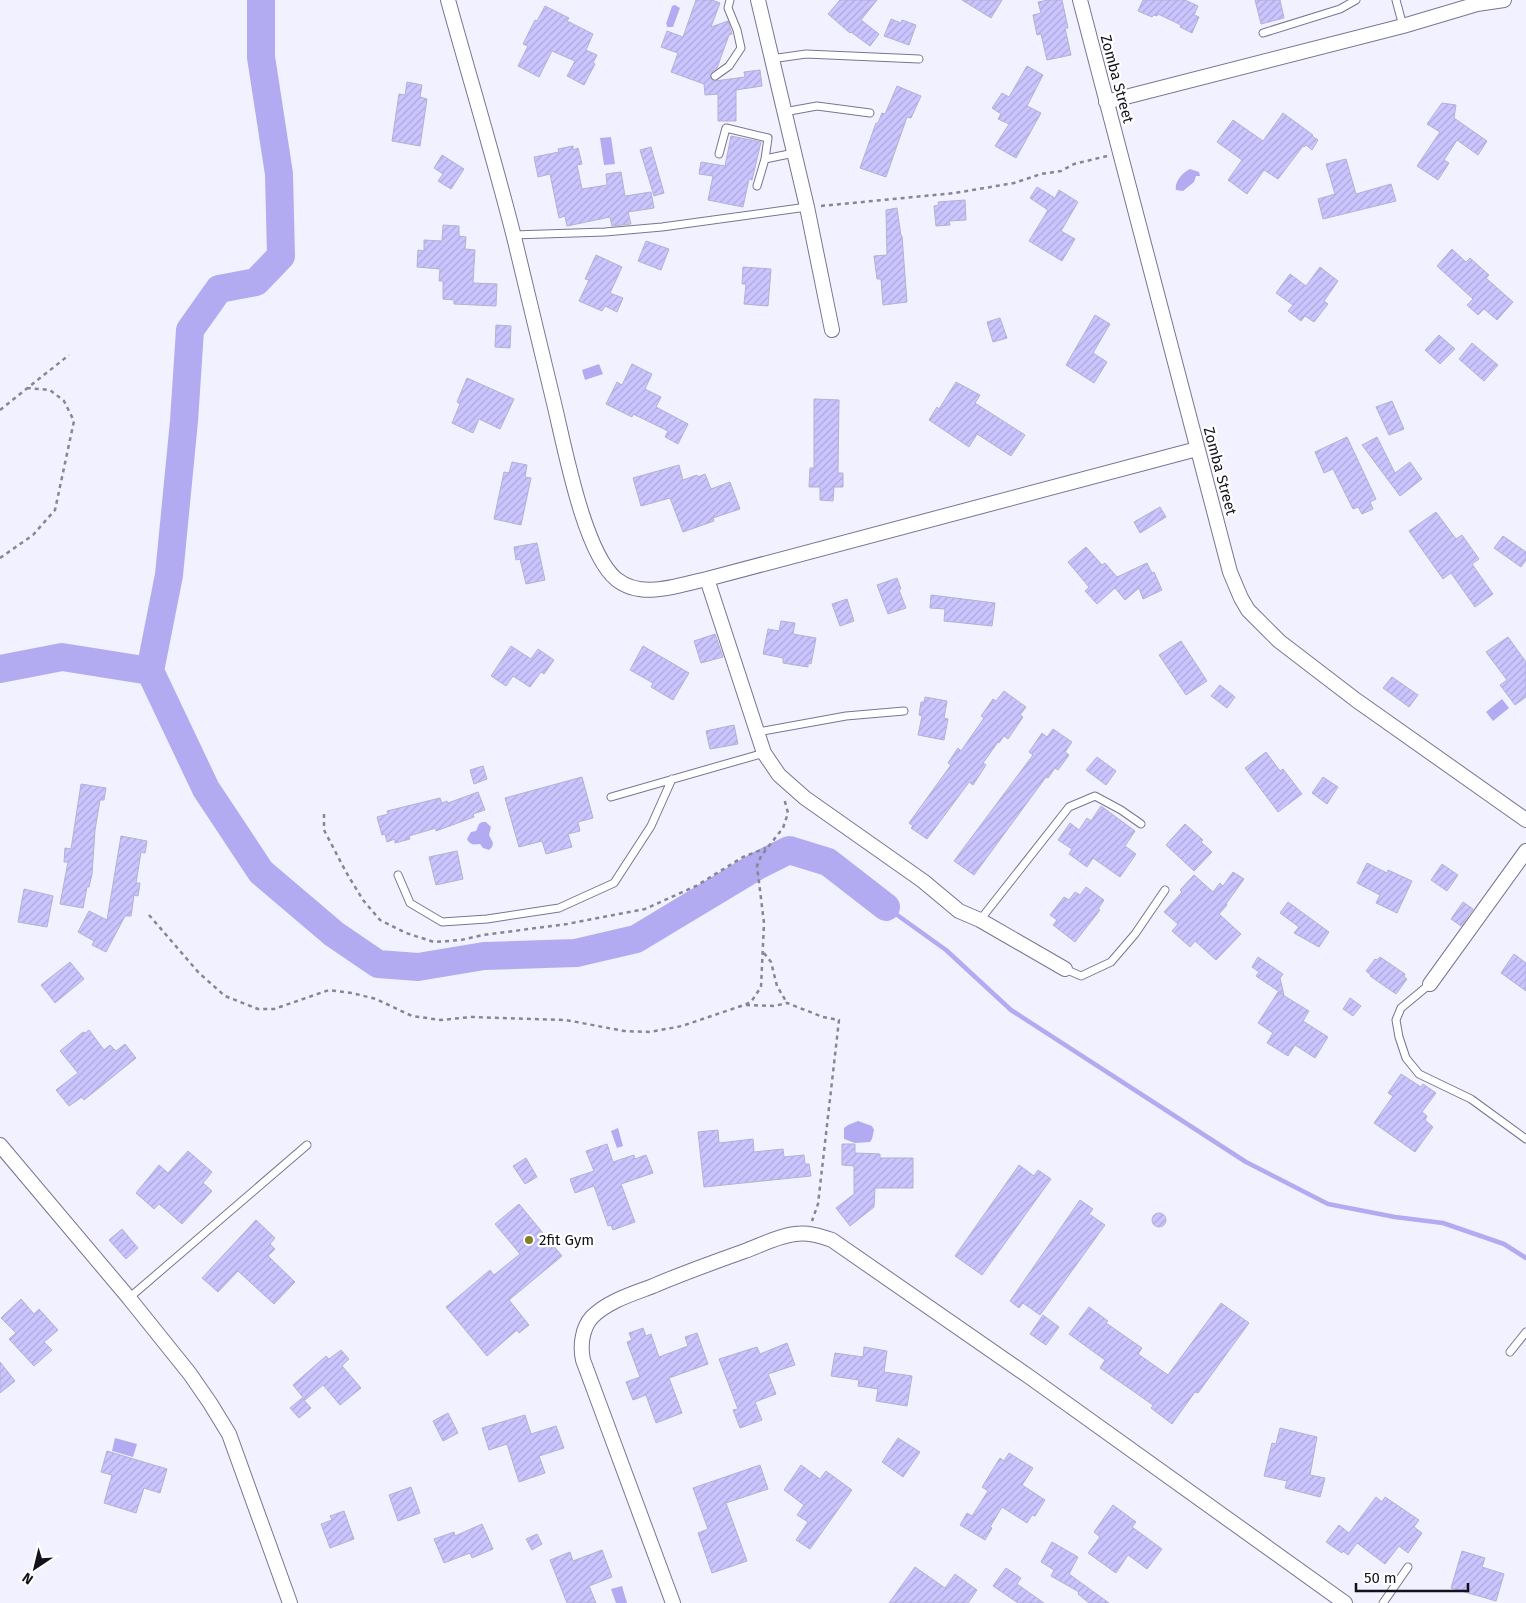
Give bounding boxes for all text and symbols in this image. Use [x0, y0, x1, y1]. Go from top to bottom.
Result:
street label: Zomba Street [1097, 33, 1138, 126]
street label: Zomba Street [1200, 425, 1241, 518]
place label: 2fit Gym [539, 1231, 594, 1249]
marker: 2fit Gym [523, 1234, 535, 1246]
north arrow [10, 1543, 60, 1593]
scale bar [1356, 1560, 1468, 1592]
text: N [19, 1569, 37, 1588]
text: 50 m [1364, 1569, 1397, 1587]

